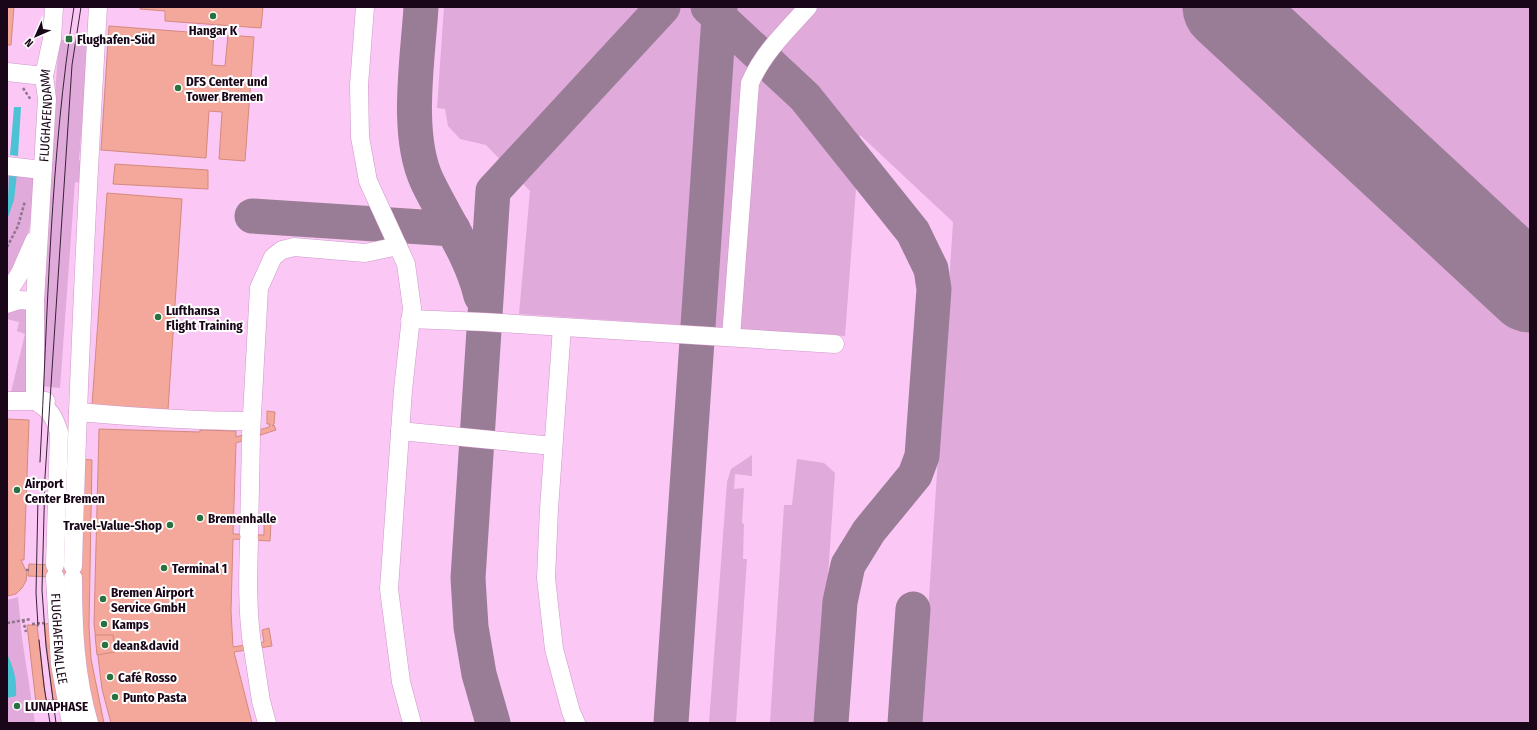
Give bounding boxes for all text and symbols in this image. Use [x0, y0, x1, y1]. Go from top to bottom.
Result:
marker: Hangar K [208, 11, 218, 21]
north arrow [16, 16, 56, 56]
place label: Hangar K [189, 23, 238, 38]
place label: Flughafen-Süd [77, 32, 155, 47]
marker: Flughafen-Süd [64, 34, 74, 44]
text: N [22, 36, 36, 50]
street label: FLUGHAFENDAMM [36, 67, 55, 162]
place label: DFS Center und Tower Bremen [186, 74, 268, 104]
marker: DFS Center und Tower Bremen [173, 83, 183, 93]
place label: Lufthansa Flight Training [166, 303, 243, 333]
marker: Lufthansa Flight Training [153, 312, 163, 322]
place label: Airport Center Bremen [24, 476, 105, 506]
marker: Airport Center Bremen [12, 485, 22, 495]
place label: Bremenhalle [208, 511, 277, 526]
marker: Bremenhalle [195, 513, 205, 523]
place label: Travel-Value-Shop [63, 518, 162, 533]
marker: Travel-Value-Shop [165, 520, 175, 530]
place label: Terminal 1 [172, 561, 227, 576]
marker: Terminal 1 [159, 563, 169, 573]
place label: Bremen Airport Service GmbH [111, 585, 194, 615]
street label: FLUGHAFENALLEE [48, 593, 71, 686]
marker: Bremen Airport Service GmbH [98, 594, 108, 604]
place label: Kamps [112, 617, 149, 632]
marker: Kamps [99, 619, 109, 629]
place label: dean&david [113, 638, 179, 653]
marker: dean&david [100, 640, 110, 650]
place label: Café Rosso [118, 670, 177, 685]
marker: Café Rosso [105, 672, 115, 682]
place label: Punto Pasta [123, 690, 187, 705]
marker: Punto Pasta [110, 692, 120, 702]
place label: LUNAPHASE [25, 699, 88, 714]
marker: LUNAPHASE [12, 701, 22, 711]

